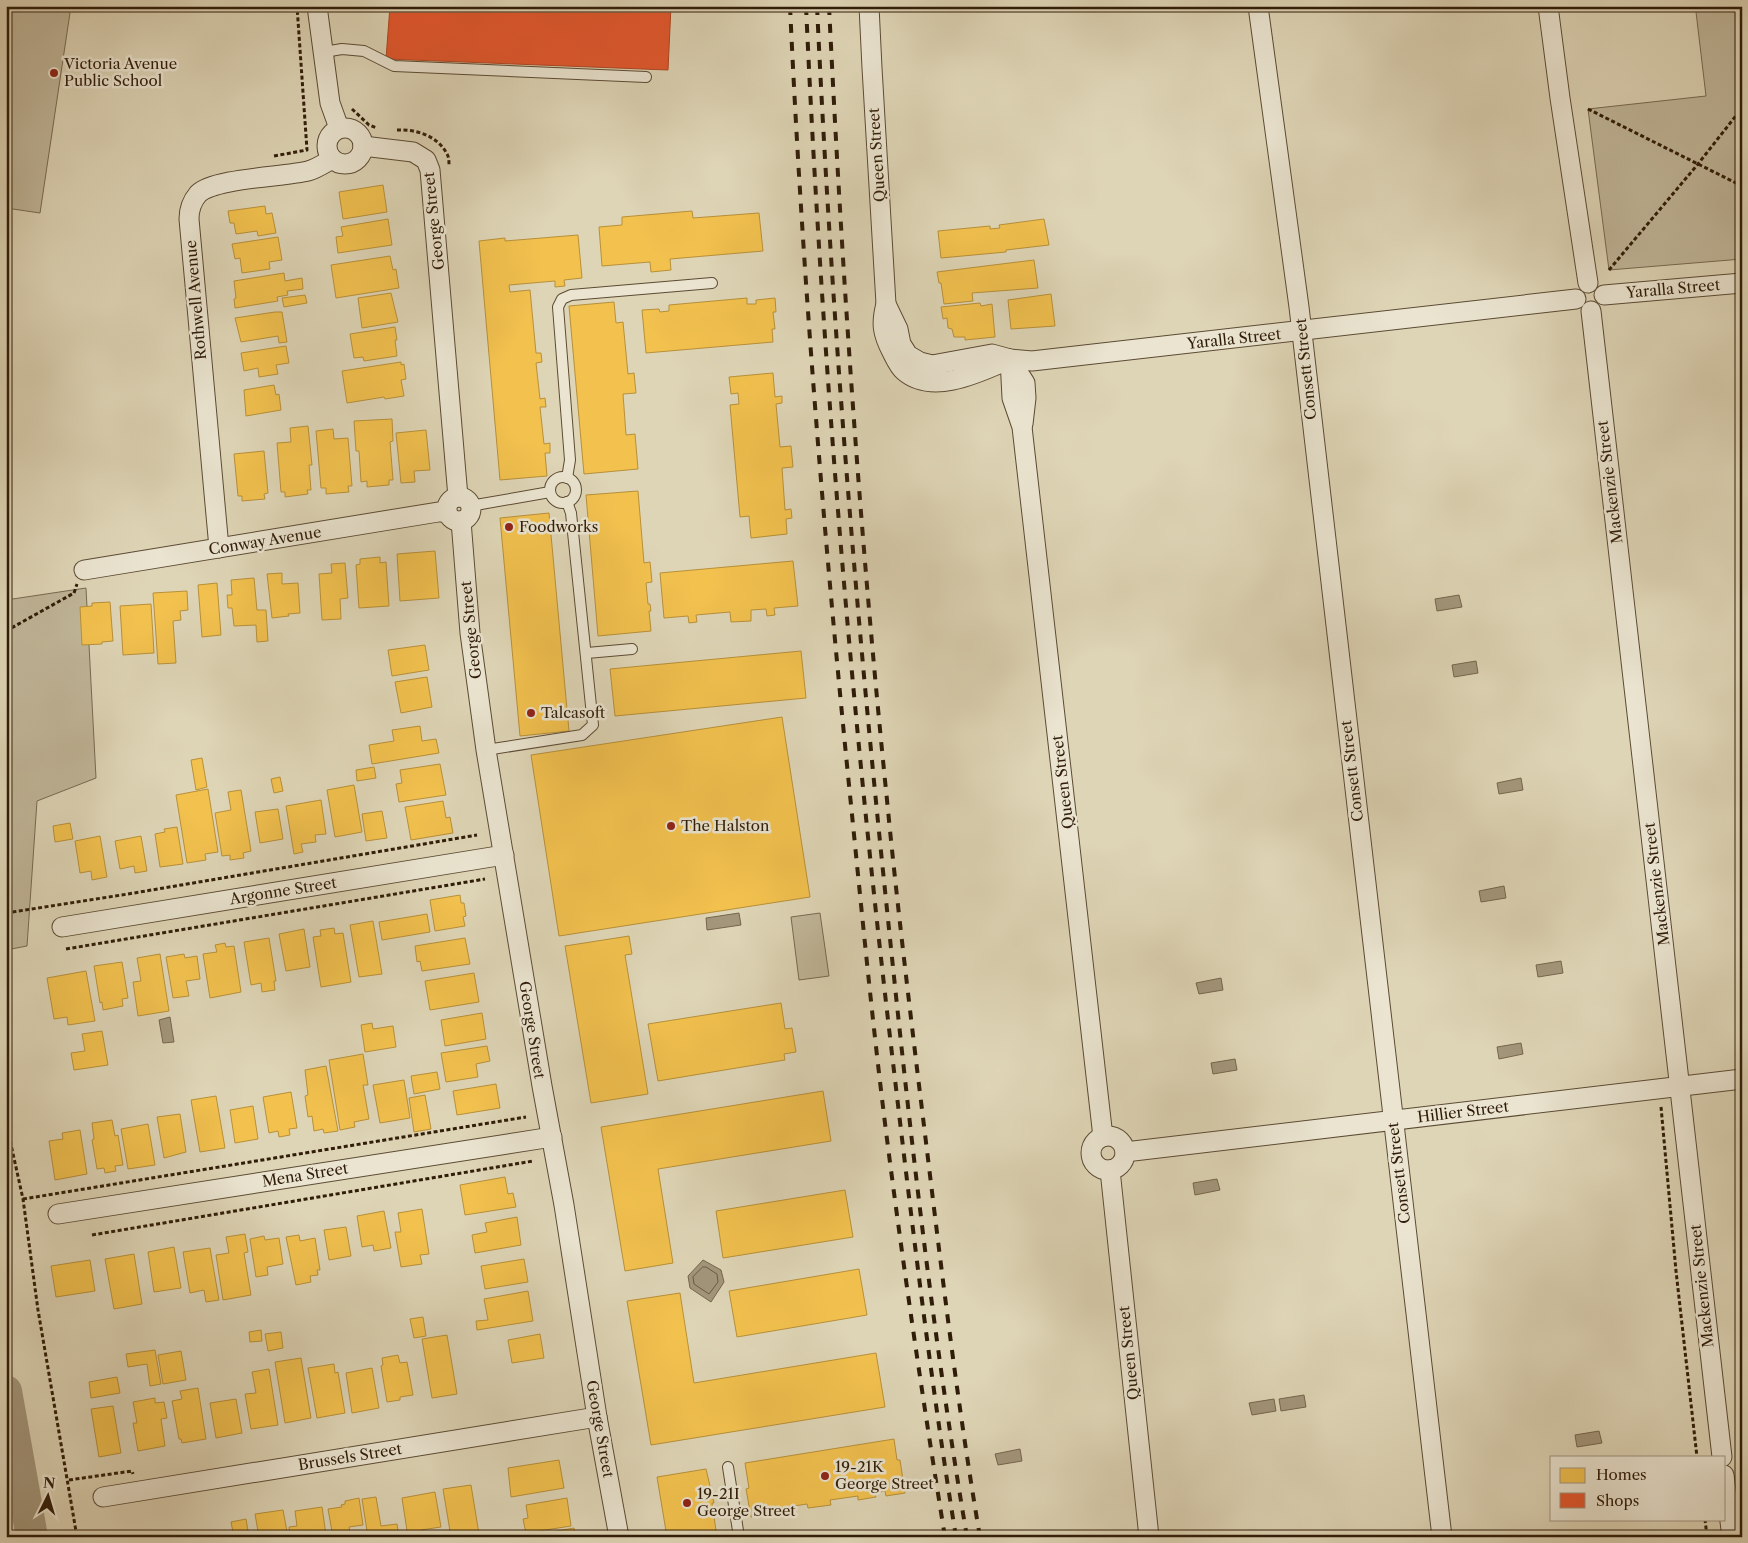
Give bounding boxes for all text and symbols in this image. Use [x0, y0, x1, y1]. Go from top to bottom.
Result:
place label: Victoria Avenue Public School [63, 54, 177, 90]
marker: Victoria Avenue Public School [48, 67, 60, 79]
street label: Queen Street [864, 107, 889, 203]
street label: George Street [419, 170, 448, 271]
street label: Rothwell Avenue [181, 239, 210, 361]
street label: Yaralla Street [1624, 275, 1721, 302]
street label: Consett Street [1291, 317, 1320, 421]
street label: Yaralla Street [1185, 324, 1283, 353]
street label: Mackenzie Street [1592, 419, 1626, 545]
place label: Foodworks [519, 517, 598, 536]
marker: Foodworks [503, 521, 515, 533]
street label: Conway Avenue [207, 522, 323, 559]
street label: George Street [456, 579, 485, 680]
place label: Talcasoft [541, 703, 606, 722]
marker: Talcasoft [525, 707, 537, 719]
street label: Consett Street [1336, 718, 1367, 823]
street label: Queen Street [1047, 733, 1078, 830]
place label: The Halston [681, 816, 770, 835]
marker: The Halston [665, 820, 677, 832]
street label: Mackenzie Street [1639, 821, 1673, 947]
street label: Argonne Street [227, 873, 338, 909]
street label: George Street [515, 980, 550, 1081]
street label: Hillier Street [1416, 1096, 1510, 1127]
street label: Consett Street [1383, 1120, 1414, 1225]
street label: Mena Street [261, 1158, 350, 1191]
street label: Mackenzie Street [1686, 1223, 1717, 1349]
street label: Queen Street [1114, 1304, 1143, 1401]
street label: George Street [583, 1379, 619, 1480]
street label: Brussels Street [297, 1439, 404, 1474]
legend [1550, 1456, 1726, 1520]
place label: 19-21K George Street [835, 1457, 934, 1493]
text: Homes [1596, 1465, 1647, 1484]
north arrow [22, 1470, 72, 1520]
marker: 19-21K George Street [819, 1470, 831, 1482]
text: N [42, 1474, 56, 1493]
place label: 19-21I George Street [697, 1484, 796, 1520]
text: Shops [1596, 1491, 1639, 1510]
marker: 19-21I George Street [681, 1497, 693, 1509]

